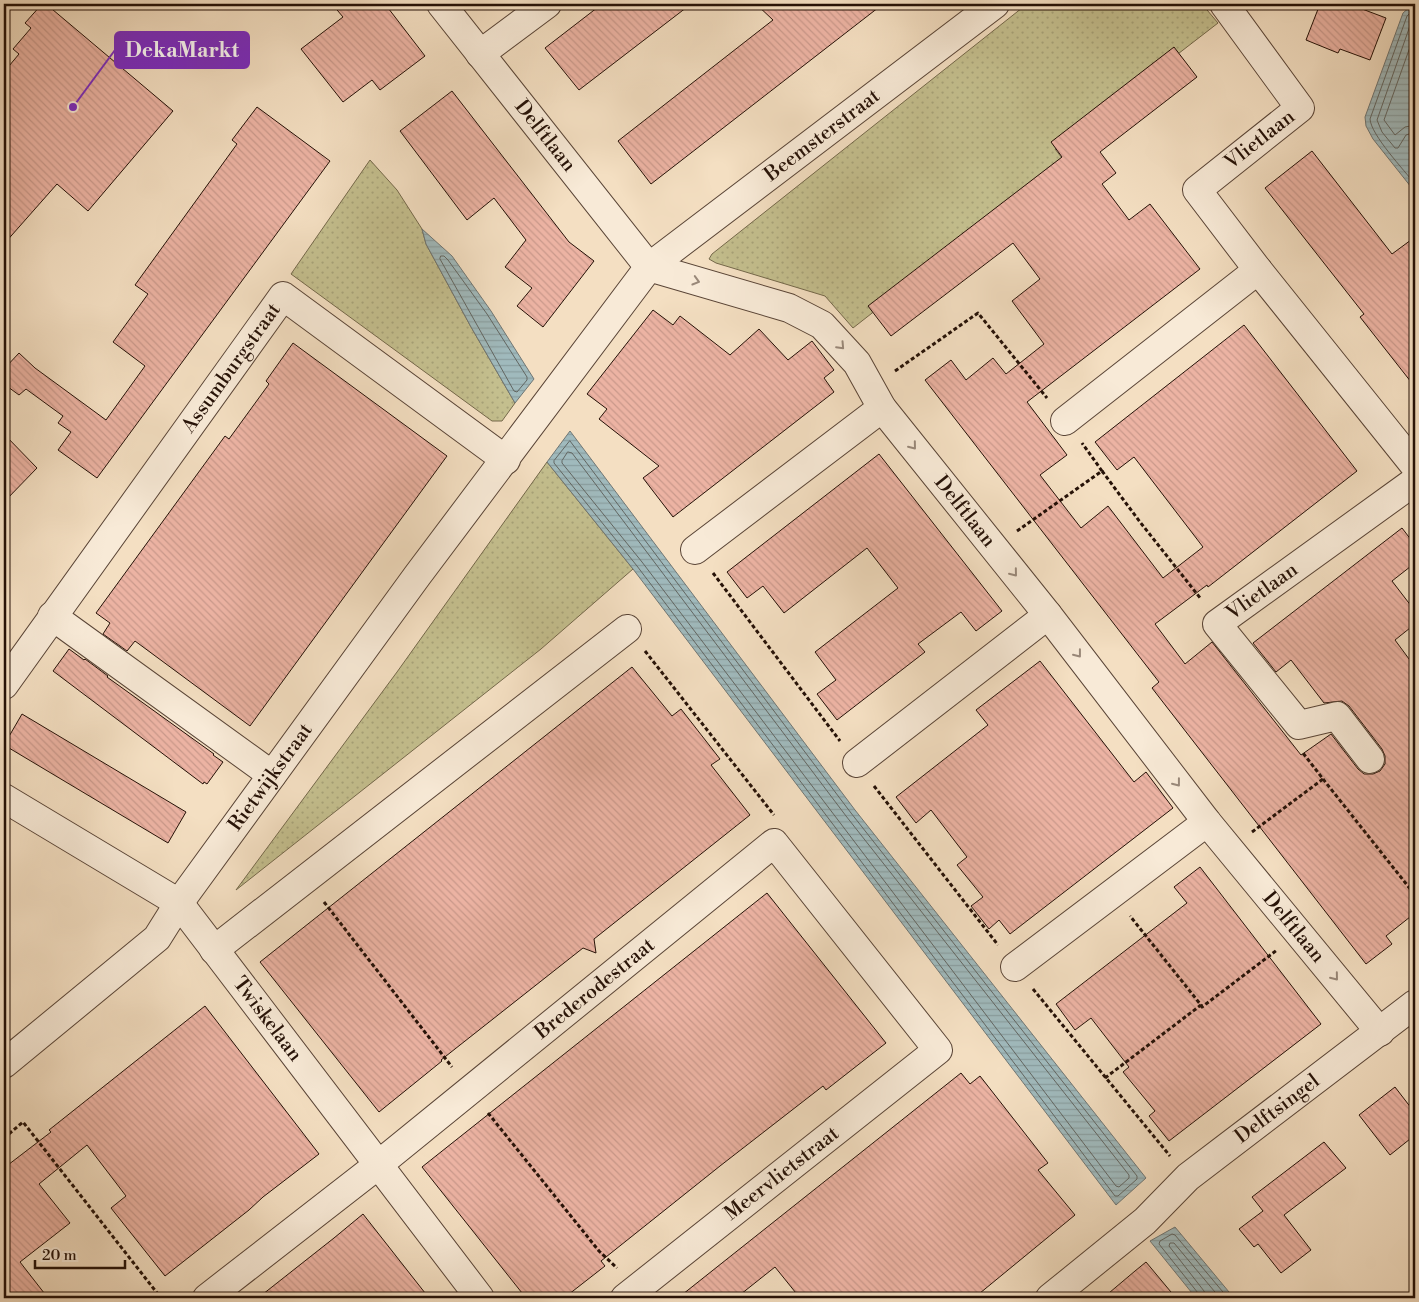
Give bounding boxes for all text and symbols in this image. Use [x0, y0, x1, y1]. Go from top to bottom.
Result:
callout: DekaMarkt [115, 32, 249, 68]
text: DekaMarkt [125, 38, 240, 64]
street label: Beemsterstraat [759, 84, 885, 188]
street label: Delftlaan [509, 95, 581, 177]
street label: Vlietlaan [1219, 105, 1300, 176]
one-way arrow [692, 275, 700, 285]
street label: Assumburgstraat [176, 298, 286, 439]
one-way arrow [835, 340, 844, 349]
one-way arrow [907, 440, 916, 449]
street label: Delftlaan [929, 470, 1001, 552]
street label: Vlietlaan [1221, 557, 1303, 626]
one-way arrow [1009, 567, 1018, 576]
one-way arrow [1073, 648, 1081, 657]
street label: Rietwijkstraat [223, 718, 318, 836]
one-way arrow [1172, 777, 1180, 786]
street label: Delftlaan [1257, 886, 1330, 968]
street label: Brederodestraat [529, 933, 660, 1046]
one-way arrow [1329, 971, 1337, 980]
street label: Twiskelaan [227, 972, 308, 1066]
street label: Delftsingel [1230, 1069, 1325, 1149]
street label: Meervlietstraat [720, 1121, 844, 1227]
scale bar [35, 1237, 125, 1269]
text: 20 m [42, 1246, 77, 1265]

